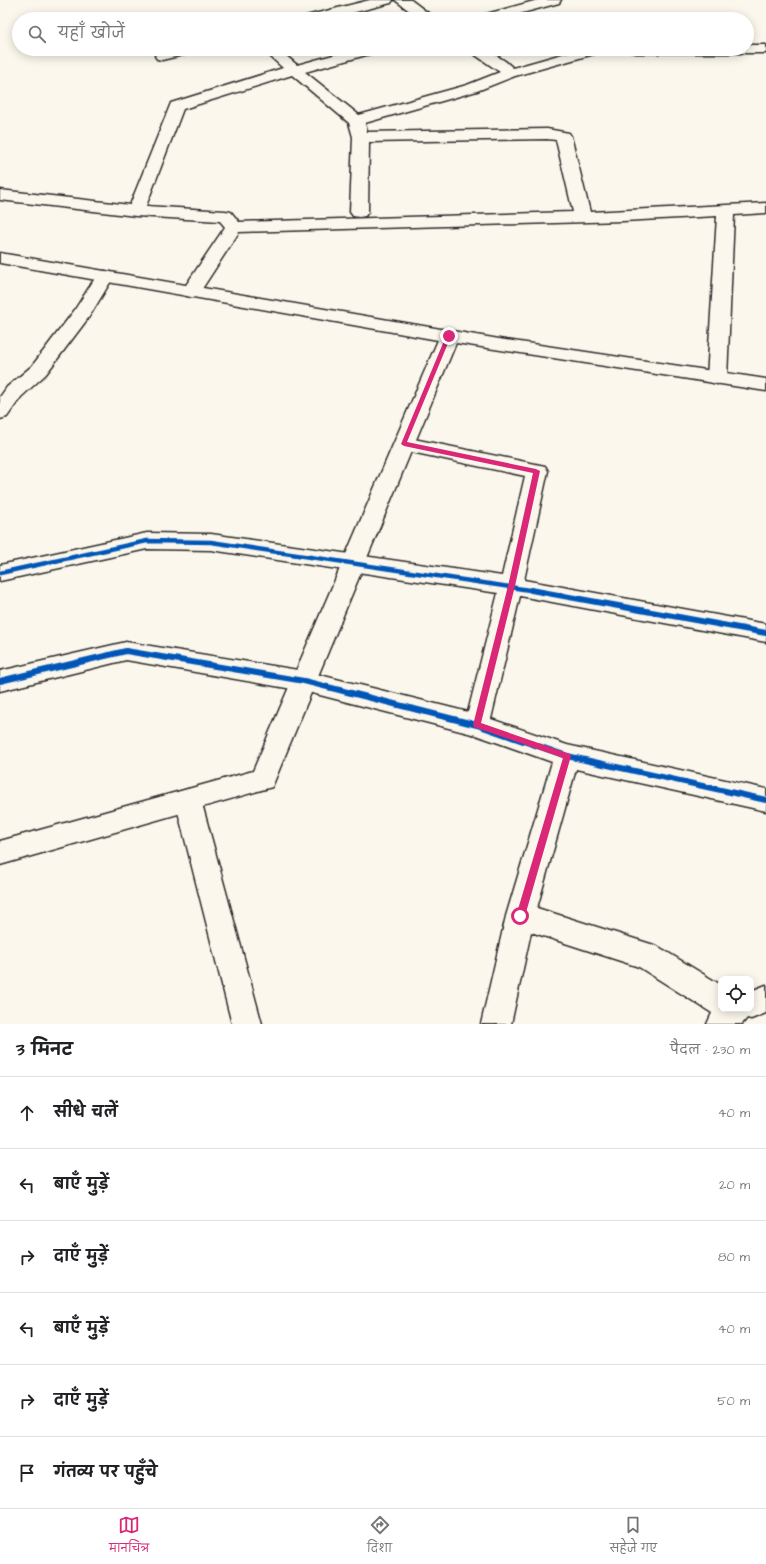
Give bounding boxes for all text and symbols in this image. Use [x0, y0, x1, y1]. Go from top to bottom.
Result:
search box [12, 12, 754, 56]
icon: search [26, 23, 48, 45]
text: यहाँ खोजें [58, 23, 125, 44]
route end [440, 327, 458, 345]
route start [511, 907, 529, 925]
map controls [718, 976, 754, 1012]
button: locate [718, 976, 754, 1012]
text: 3 मिनट [16, 1038, 73, 1062]
text: पैदल · 230 m [670, 1041, 750, 1059]
icon: ahead [16, 1102, 38, 1124]
text: सीधे चलें [54, 1102, 118, 1123]
text: 40 m [718, 1104, 750, 1122]
icon: left [16, 1174, 38, 1196]
text: बाएँ मुड़ें [54, 1174, 109, 1195]
text: 20 m [719, 1176, 750, 1194]
icon: right [16, 1246, 38, 1268]
text: दाएँ मुड़ें [54, 1246, 108, 1267]
text: 80 m [718, 1248, 750, 1266]
icon: left [16, 1318, 38, 1340]
text: बाएँ मुड़ें [54, 1318, 109, 1339]
text: 40 m [718, 1320, 750, 1338]
icon: right [16, 1390, 38, 1412]
text: दाएँ मुड़ें [54, 1390, 108, 1411]
text: 50 m [717, 1392, 750, 1410]
icon: arrive [16, 1462, 38, 1484]
text: गंतव्य पर पहुँचे [54, 1462, 157, 1483]
tab: मानचित्र [109, 1514, 149, 1560]
tab: दिशा [367, 1514, 392, 1560]
tab: सहेजे गए [610, 1514, 657, 1560]

